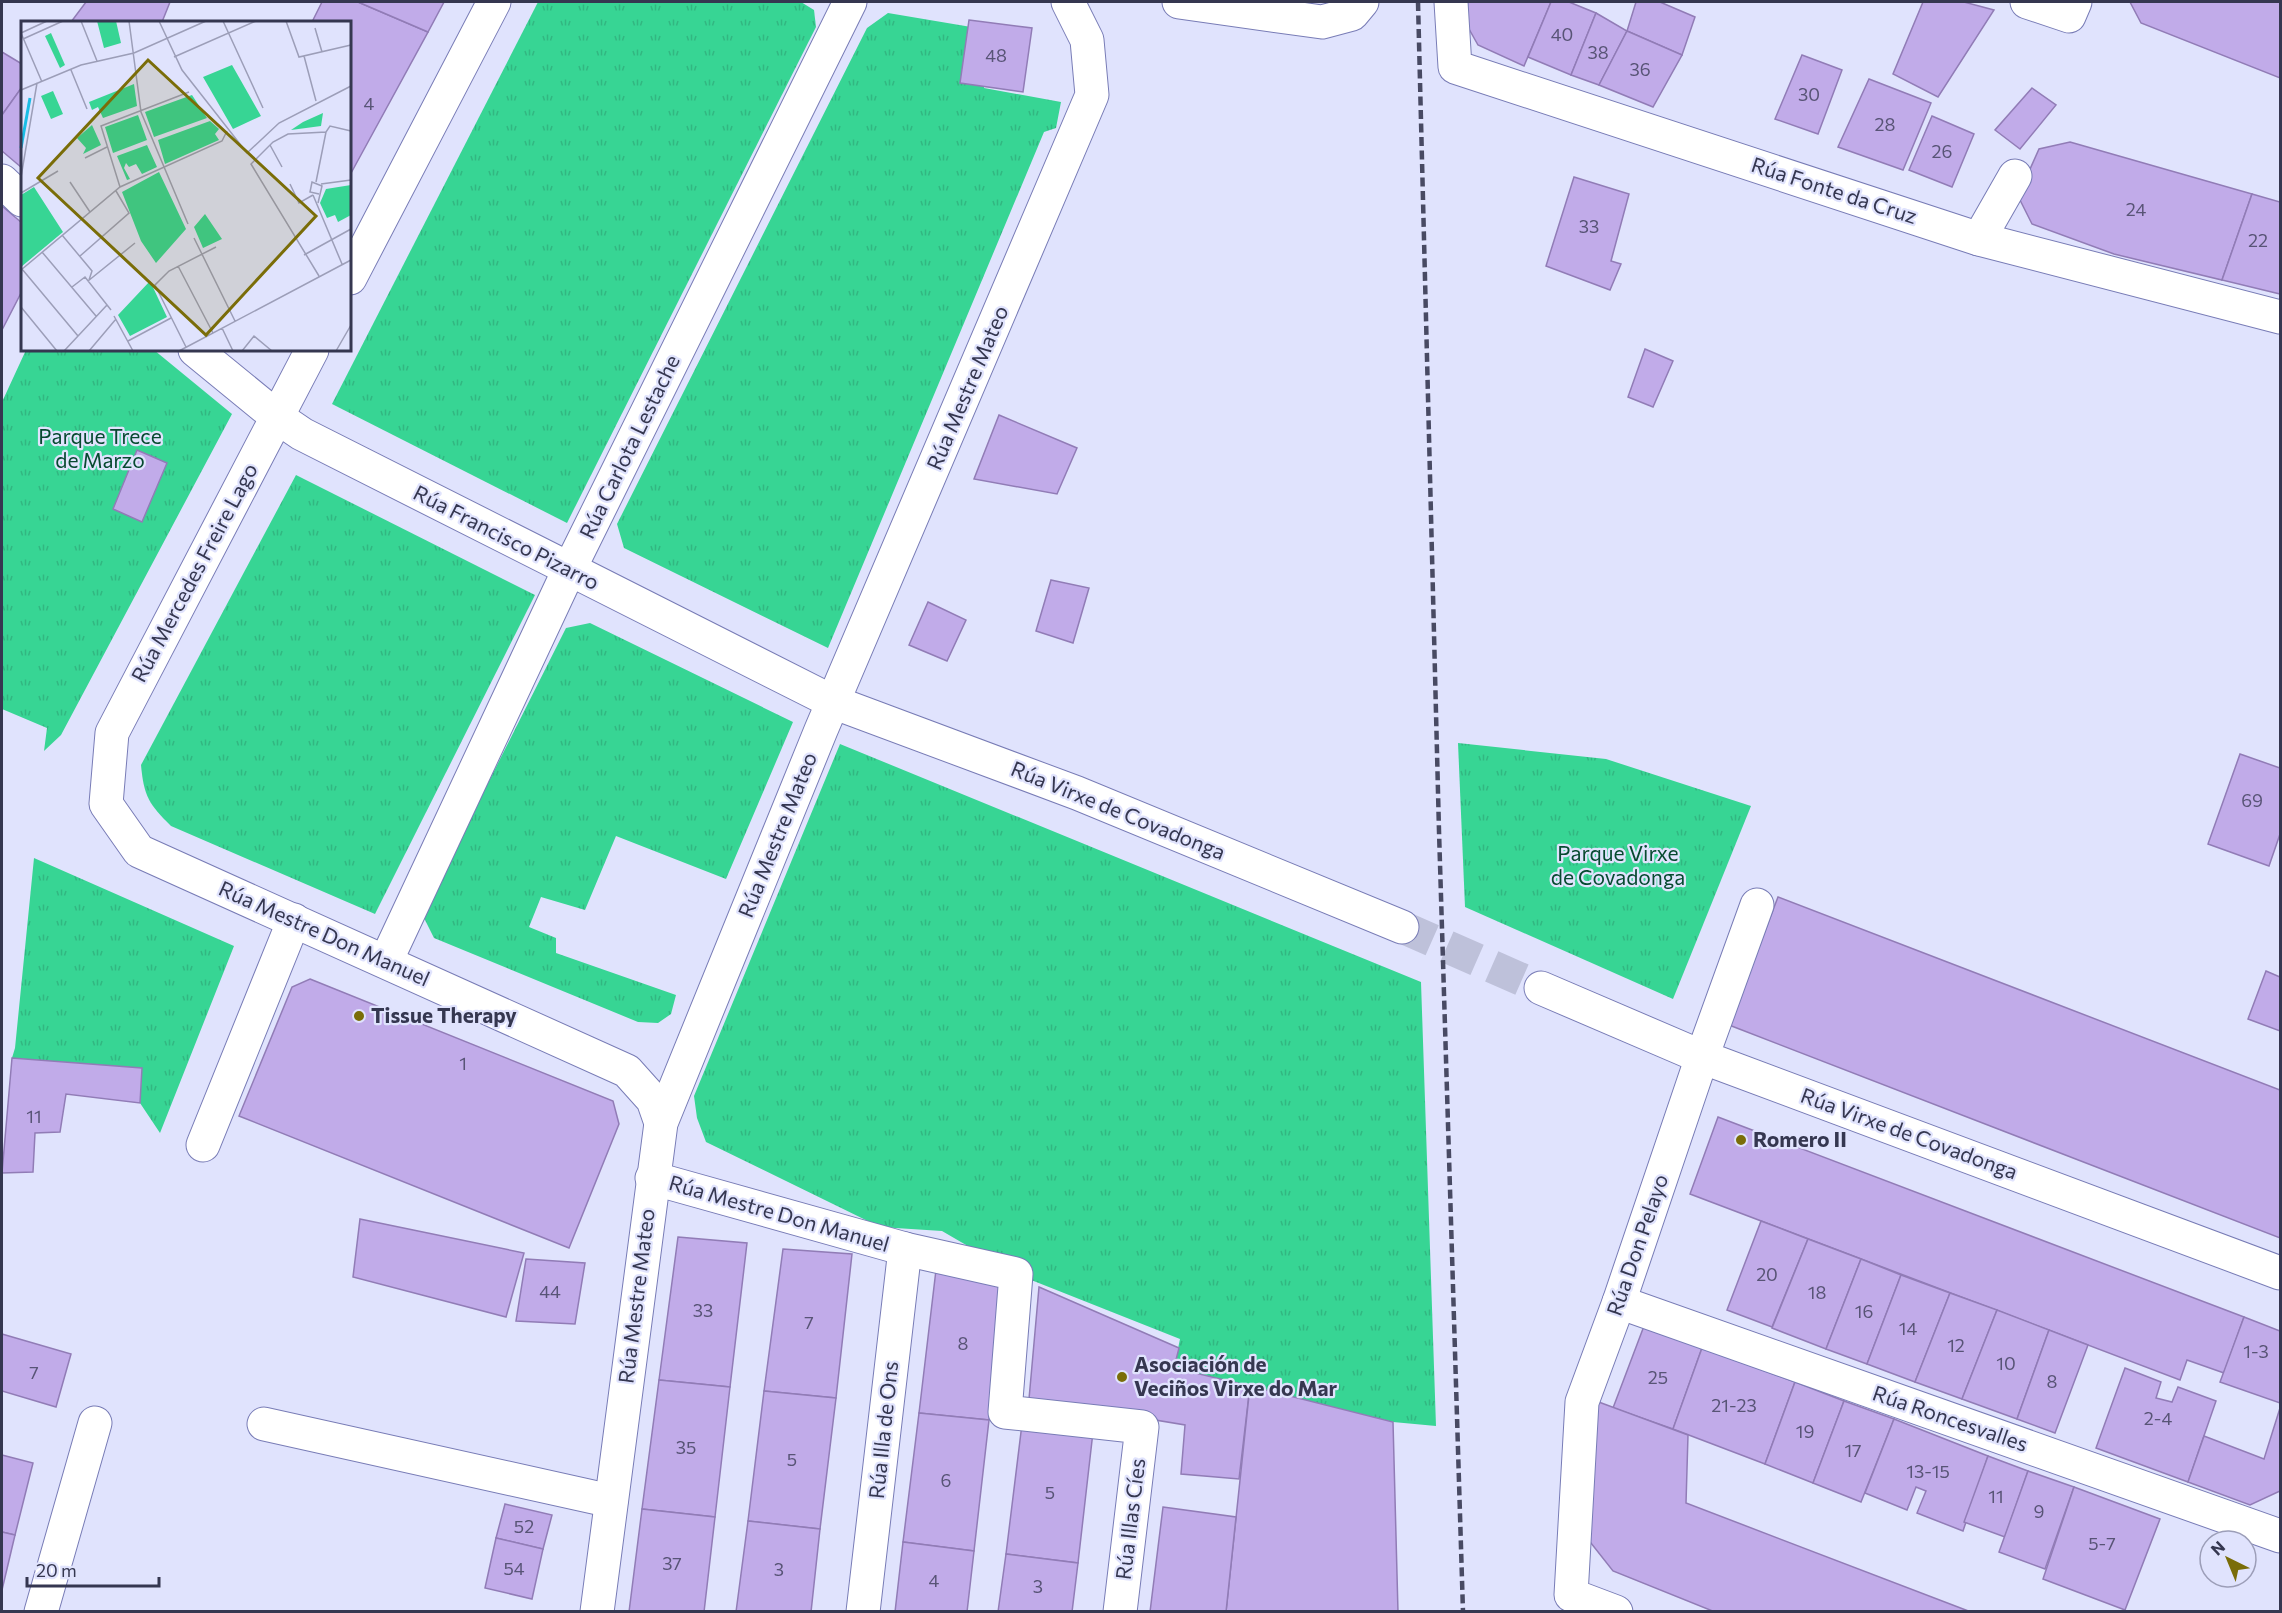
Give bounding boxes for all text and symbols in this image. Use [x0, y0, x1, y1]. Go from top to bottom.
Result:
inset map [21, 21, 351, 351]
house number: 40 [1551, 23, 1573, 45]
house number: 38 [1587, 41, 1609, 63]
house number: 48 [985, 44, 1007, 66]
house number: 36 [1629, 58, 1651, 80]
house number: 30 [1798, 83, 1820, 105]
house number: 4 [364, 92, 375, 114]
house number: 28 [1875, 113, 1896, 135]
house number: 26 [1932, 140, 1952, 162]
street label: Rúa Fonte da Cruz [1749, 151, 1920, 228]
house number: 24 [2126, 198, 2146, 220]
house number: 33 [1579, 215, 1599, 237]
house number: 22 [2248, 229, 2268, 251]
street label: Rúa Mestre Mateo [921, 302, 1013, 473]
street label: Rúa Carlota Lestache [573, 350, 684, 542]
park label: Parque Trece de Marzo [38, 423, 162, 472]
street label: Rúa Mercedes Freire Lago [125, 459, 262, 686]
street label: Rúa Francisco Pizarro [410, 479, 604, 594]
street label: Rúa Mestre Mateo [732, 748, 821, 921]
street label: Rúa Virxe de Covadonga [1008, 755, 1229, 864]
house number: 69 [2241, 789, 2263, 811]
park label: Parque Virxe de Covadonga [1551, 840, 1685, 889]
street label: Rúa Mestre Don Manuel [215, 875, 434, 990]
place label: Tissue Therapy [371, 1002, 517, 1027]
marker: Tissue Therapy [352, 1009, 366, 1023]
house number: 1 [459, 1052, 467, 1074]
street label: Rúa Virxe de Covadonga [1798, 1082, 2021, 1183]
house number: 11 [26, 1105, 42, 1127]
place label: Romero II [1753, 1126, 1847, 1151]
marker: Romero II [1734, 1133, 1748, 1147]
street label: Rúa Mestre Don Manuel [666, 1169, 893, 1256]
street label: Rúa Don Pelayo [1601, 1171, 1672, 1318]
street label: Rúa Mestre Mateo [612, 1207, 659, 1385]
house number: 20 [1756, 1263, 1778, 1285]
house number: 44 [539, 1280, 561, 1302]
house number: 18 [1808, 1281, 1826, 1303]
house number: 33 [693, 1299, 713, 1321]
house number: 16 [1855, 1300, 1873, 1322]
house number: 7 [804, 1311, 814, 1333]
house number: 14 [1899, 1317, 1917, 1339]
house number: 8 [958, 1332, 969, 1354]
house number: 12 [1947, 1334, 1965, 1356]
house number: 1-3 [2243, 1340, 2269, 1362]
place label: Asociación de Veciños Virxe do Mar [1134, 1351, 1338, 1400]
house number: 10 [1996, 1352, 2016, 1374]
street label: Rúa Illa de Ons [863, 1360, 902, 1500]
house number: 7 [29, 1361, 39, 1383]
house number: 25 [1648, 1366, 1668, 1388]
marker: Asociación de Veciños Virxe do Mar [1115, 1370, 1129, 1384]
house number: 8 [2047, 1370, 2058, 1392]
street label: Rúa Roncesvalles [1870, 1379, 2031, 1456]
house number: 21-23 [1711, 1394, 1757, 1416]
house number: 2-4 [2144, 1407, 2172, 1429]
house number: 19 [1796, 1420, 1814, 1442]
house number: 35 [676, 1436, 696, 1458]
house number: 17 [1844, 1439, 1862, 1461]
house number: 5 [787, 1448, 797, 1470]
street label: Rúa Illas Cíes [1110, 1457, 1149, 1581]
house number: 13-15 [1906, 1460, 1950, 1482]
house number: 6 [941, 1469, 951, 1491]
house number: 5 [1045, 1481, 1055, 1503]
house number: 11 [1988, 1485, 2004, 1507]
house number: 9 [2034, 1500, 2044, 1522]
house number: 52 [514, 1515, 534, 1537]
north arrow [2198, 1529, 2258, 1589]
house number: 5-7 [2088, 1532, 2116, 1554]
text: N [2207, 1537, 2228, 1559]
scale bar [27, 1550, 159, 1588]
house number: 37 [662, 1552, 682, 1574]
house number: 54 [503, 1557, 525, 1579]
house number: 3 [774, 1558, 784, 1580]
text: 20 m [36, 1559, 77, 1581]
house number: 4 [929, 1569, 940, 1591]
house number: 3 [1033, 1575, 1043, 1597]

